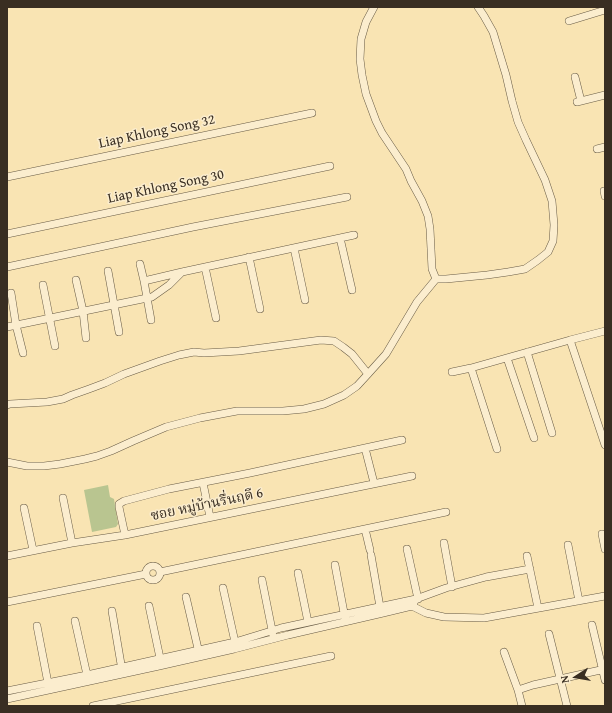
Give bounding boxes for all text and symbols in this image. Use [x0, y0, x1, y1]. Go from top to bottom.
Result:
street label: Liap Khlong Song 32 [97, 111, 217, 153]
street label: Liap Khlong Song 30 [106, 166, 226, 208]
street label: ซอย หมู่บ้านรื่นฤดี 6 [149, 485, 265, 525]
north arrow [556, 657, 596, 697]
text: N [556, 674, 573, 685]

